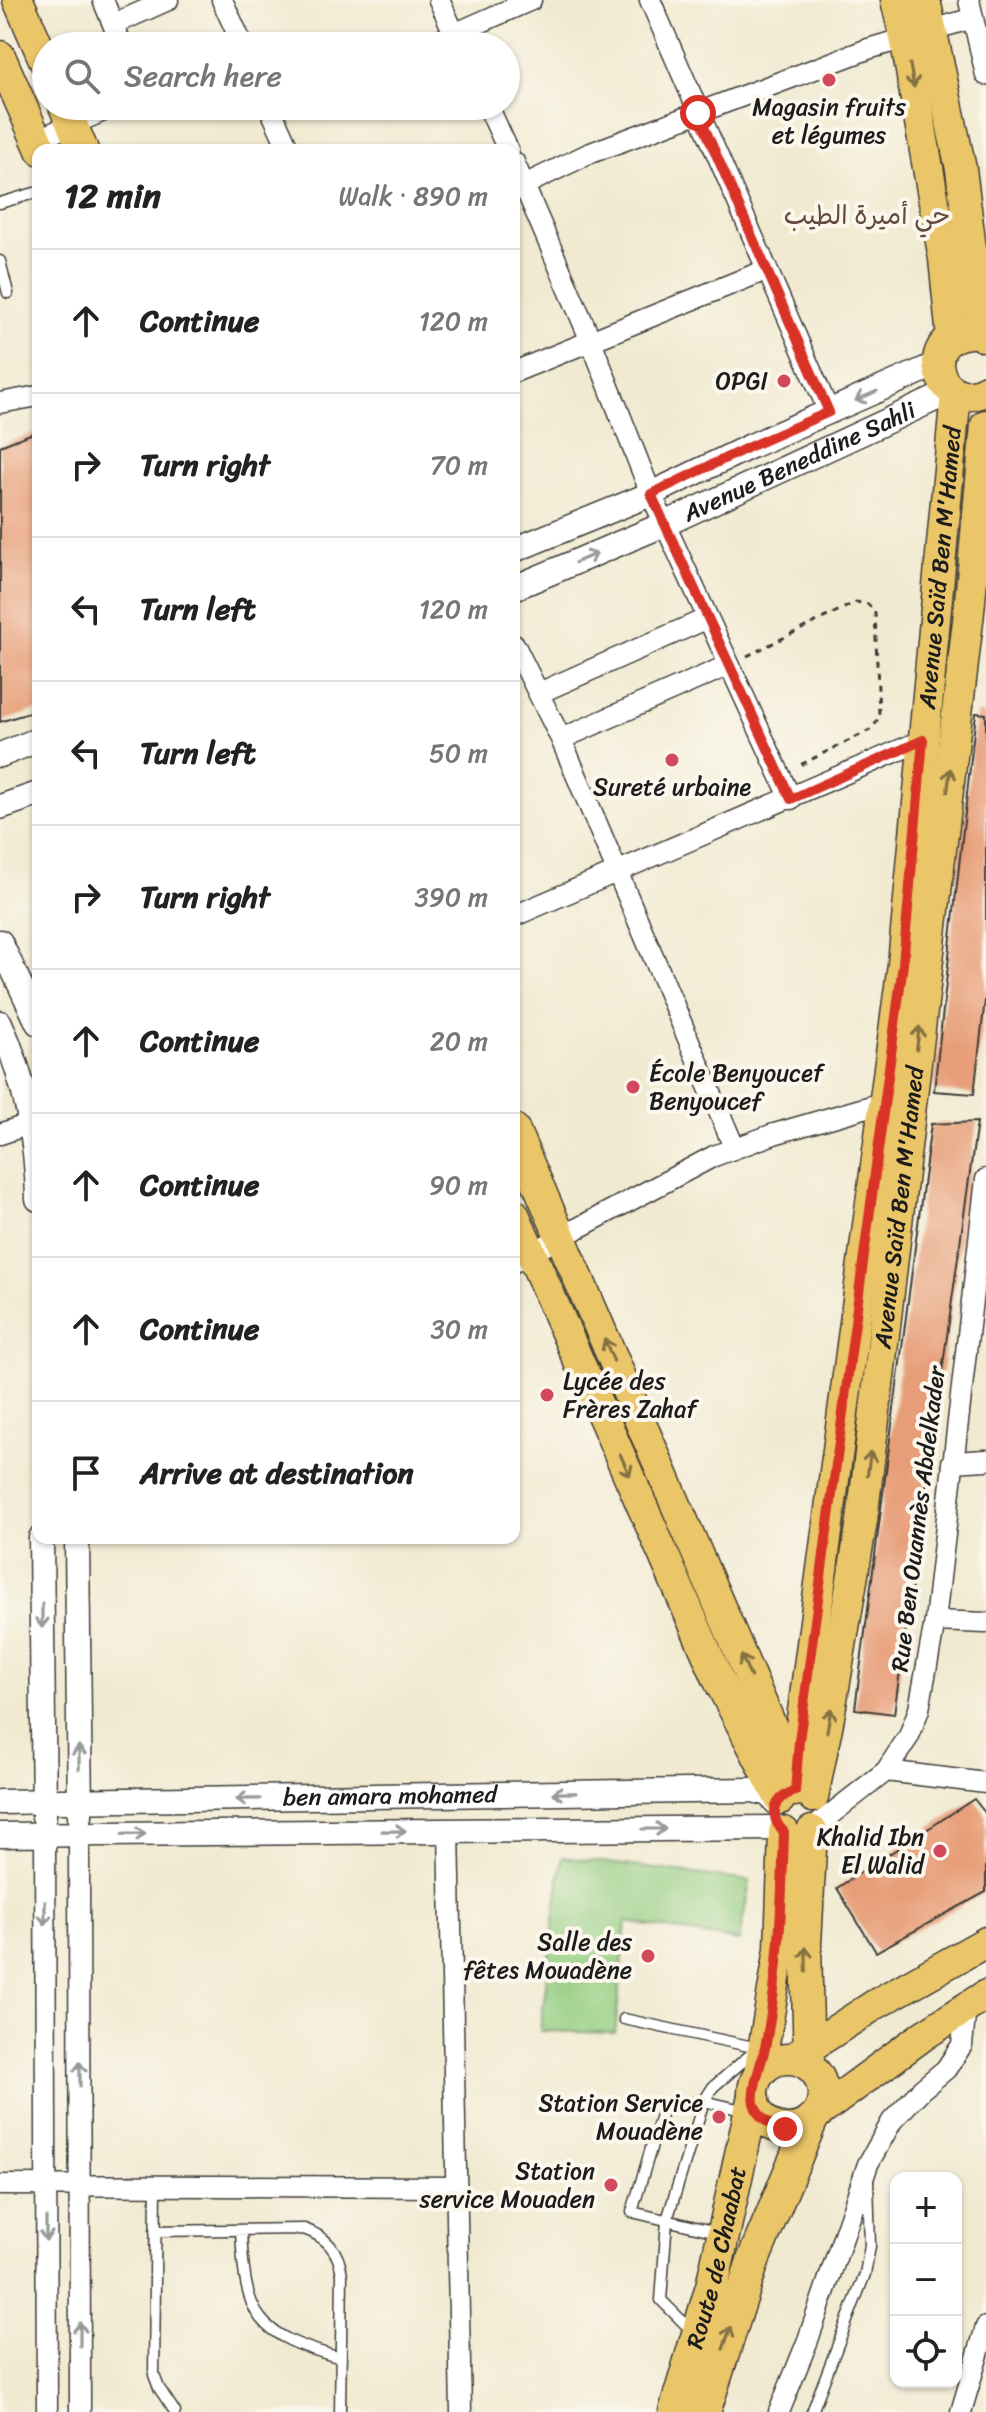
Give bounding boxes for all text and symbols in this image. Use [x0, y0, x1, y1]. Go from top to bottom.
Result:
search box [32, 32, 520, 120]
text: Search here [124, 49, 282, 103]
icon: search [60, 54, 104, 98]
one-way arrow [905, 63, 920, 88]
marker: Magasin fruits et légumes [820, 71, 838, 89]
place label: Magasin fruits et légumes [752, 86, 907, 156]
route start [680, 95, 716, 131]
text: 12 min [64, 166, 161, 226]
text: Walk · 890 m [338, 173, 488, 219]
district label: حي أميرة الطيب [784, 192, 950, 238]
text: Continue [140, 294, 259, 348]
text: 120 m [419, 298, 488, 344]
icon: ahead [64, 299, 108, 343]
place label: OPGI [716, 360, 769, 402]
marker: OPGI [775, 372, 793, 390]
street label: Avenue Beneddine Sahli [675, 389, 923, 534]
one-way arrow [854, 389, 879, 404]
street label: Avenue Saïd Ben M'Hamed [906, 422, 974, 712]
text: Turn right [140, 438, 270, 492]
text: 70 m [430, 442, 488, 488]
icon: right [64, 443, 108, 487]
one-way arrow [573, 549, 598, 564]
text: Turn left [140, 582, 256, 636]
text: 120 m [419, 586, 488, 632]
icon: left [64, 587, 108, 631]
text: Turn left [140, 726, 256, 780]
text: 50 m [429, 730, 488, 776]
icon: left [64, 731, 108, 775]
marker: Sureté urbaine [663, 751, 681, 769]
place label: Sureté urbaine [593, 766, 752, 808]
one-way arrow [942, 768, 957, 793]
text: Turn right [140, 870, 270, 924]
text: 390 m [415, 874, 488, 920]
icon: right [64, 875, 108, 919]
text: Continue [140, 1014, 259, 1068]
text: 20 m [430, 1018, 488, 1064]
icon: ahead [64, 1019, 108, 1063]
one-way arrow [911, 1025, 926, 1052]
place label: École Benyoucef Benyoucef [649, 1052, 826, 1122]
street label: Avenue Saïd Ben M'Hamed [861, 1062, 937, 1352]
marker: École Benyoucef Benyoucef [624, 1078, 642, 1096]
text: Continue [140, 1158, 259, 1212]
text: 90 m [429, 1162, 488, 1208]
icon: ahead [64, 1163, 108, 1207]
text: Continue [140, 1302, 259, 1356]
text: 30 m [431, 1306, 488, 1352]
icon: ahead [64, 1307, 108, 1351]
one-way arrow [601, 1338, 616, 1363]
place label: Lycée des Frères Zahaf [563, 1360, 699, 1430]
street label: Rue Ben Ouannès Abdelkader [878, 1362, 958, 1674]
marker: Lycée des Frères Zahaf [538, 1386, 556, 1404]
text: Arrive at destination [140, 1446, 414, 1500]
one-way arrow [861, 1450, 876, 1477]
icon: arrive [64, 1451, 108, 1495]
one-way arrow [618, 1453, 633, 1477]
one-way arrow [34, 1602, 50, 1629]
one-way arrow [737, 1654, 752, 1679]
one-way arrow [822, 1708, 837, 1733]
one-way arrow [71, 1744, 87, 1771]
street label: ben amara mohamed [283, 1773, 499, 1818]
one-way arrow [551, 1786, 578, 1801]
one-way arrow [235, 1791, 262, 1807]
place label: Khalid Ibn El Walid [817, 1816, 925, 1886]
one-way arrow [640, 1821, 667, 1837]
one-way arrow [380, 1823, 407, 1839]
one-way arrow [120, 1826, 147, 1842]
marker: Khalid Ibn El Walid [931, 1842, 949, 1860]
one-way arrow [37, 1899, 53, 1926]
place label: Salle des fêtes Mouadène [463, 1921, 633, 1991]
one-way arrow [798, 1946, 814, 1973]
marker: Salle des fêtes Mouadène [639, 1947, 657, 1965]
one-way arrow [72, 2061, 88, 2088]
place label: Station Service Mouadène [539, 2082, 703, 2152]
marker: Station Service Mouadène [710, 2108, 728, 2126]
route end [767, 2111, 803, 2147]
place label: Station service Mouaden [419, 2150, 595, 2220]
street label: Route de Chaabat [674, 2162, 759, 2354]
map controls [890, 2172, 962, 2388]
button: + [890, 2172, 962, 2244]
marker: Station service Mouaden [602, 2176, 620, 2194]
one-way arrow [38, 2215, 54, 2242]
button: − [890, 2244, 962, 2316]
button: locate [890, 2316, 962, 2388]
one-way arrow [72, 2321, 88, 2348]
one-way arrow [721, 2325, 736, 2350]

